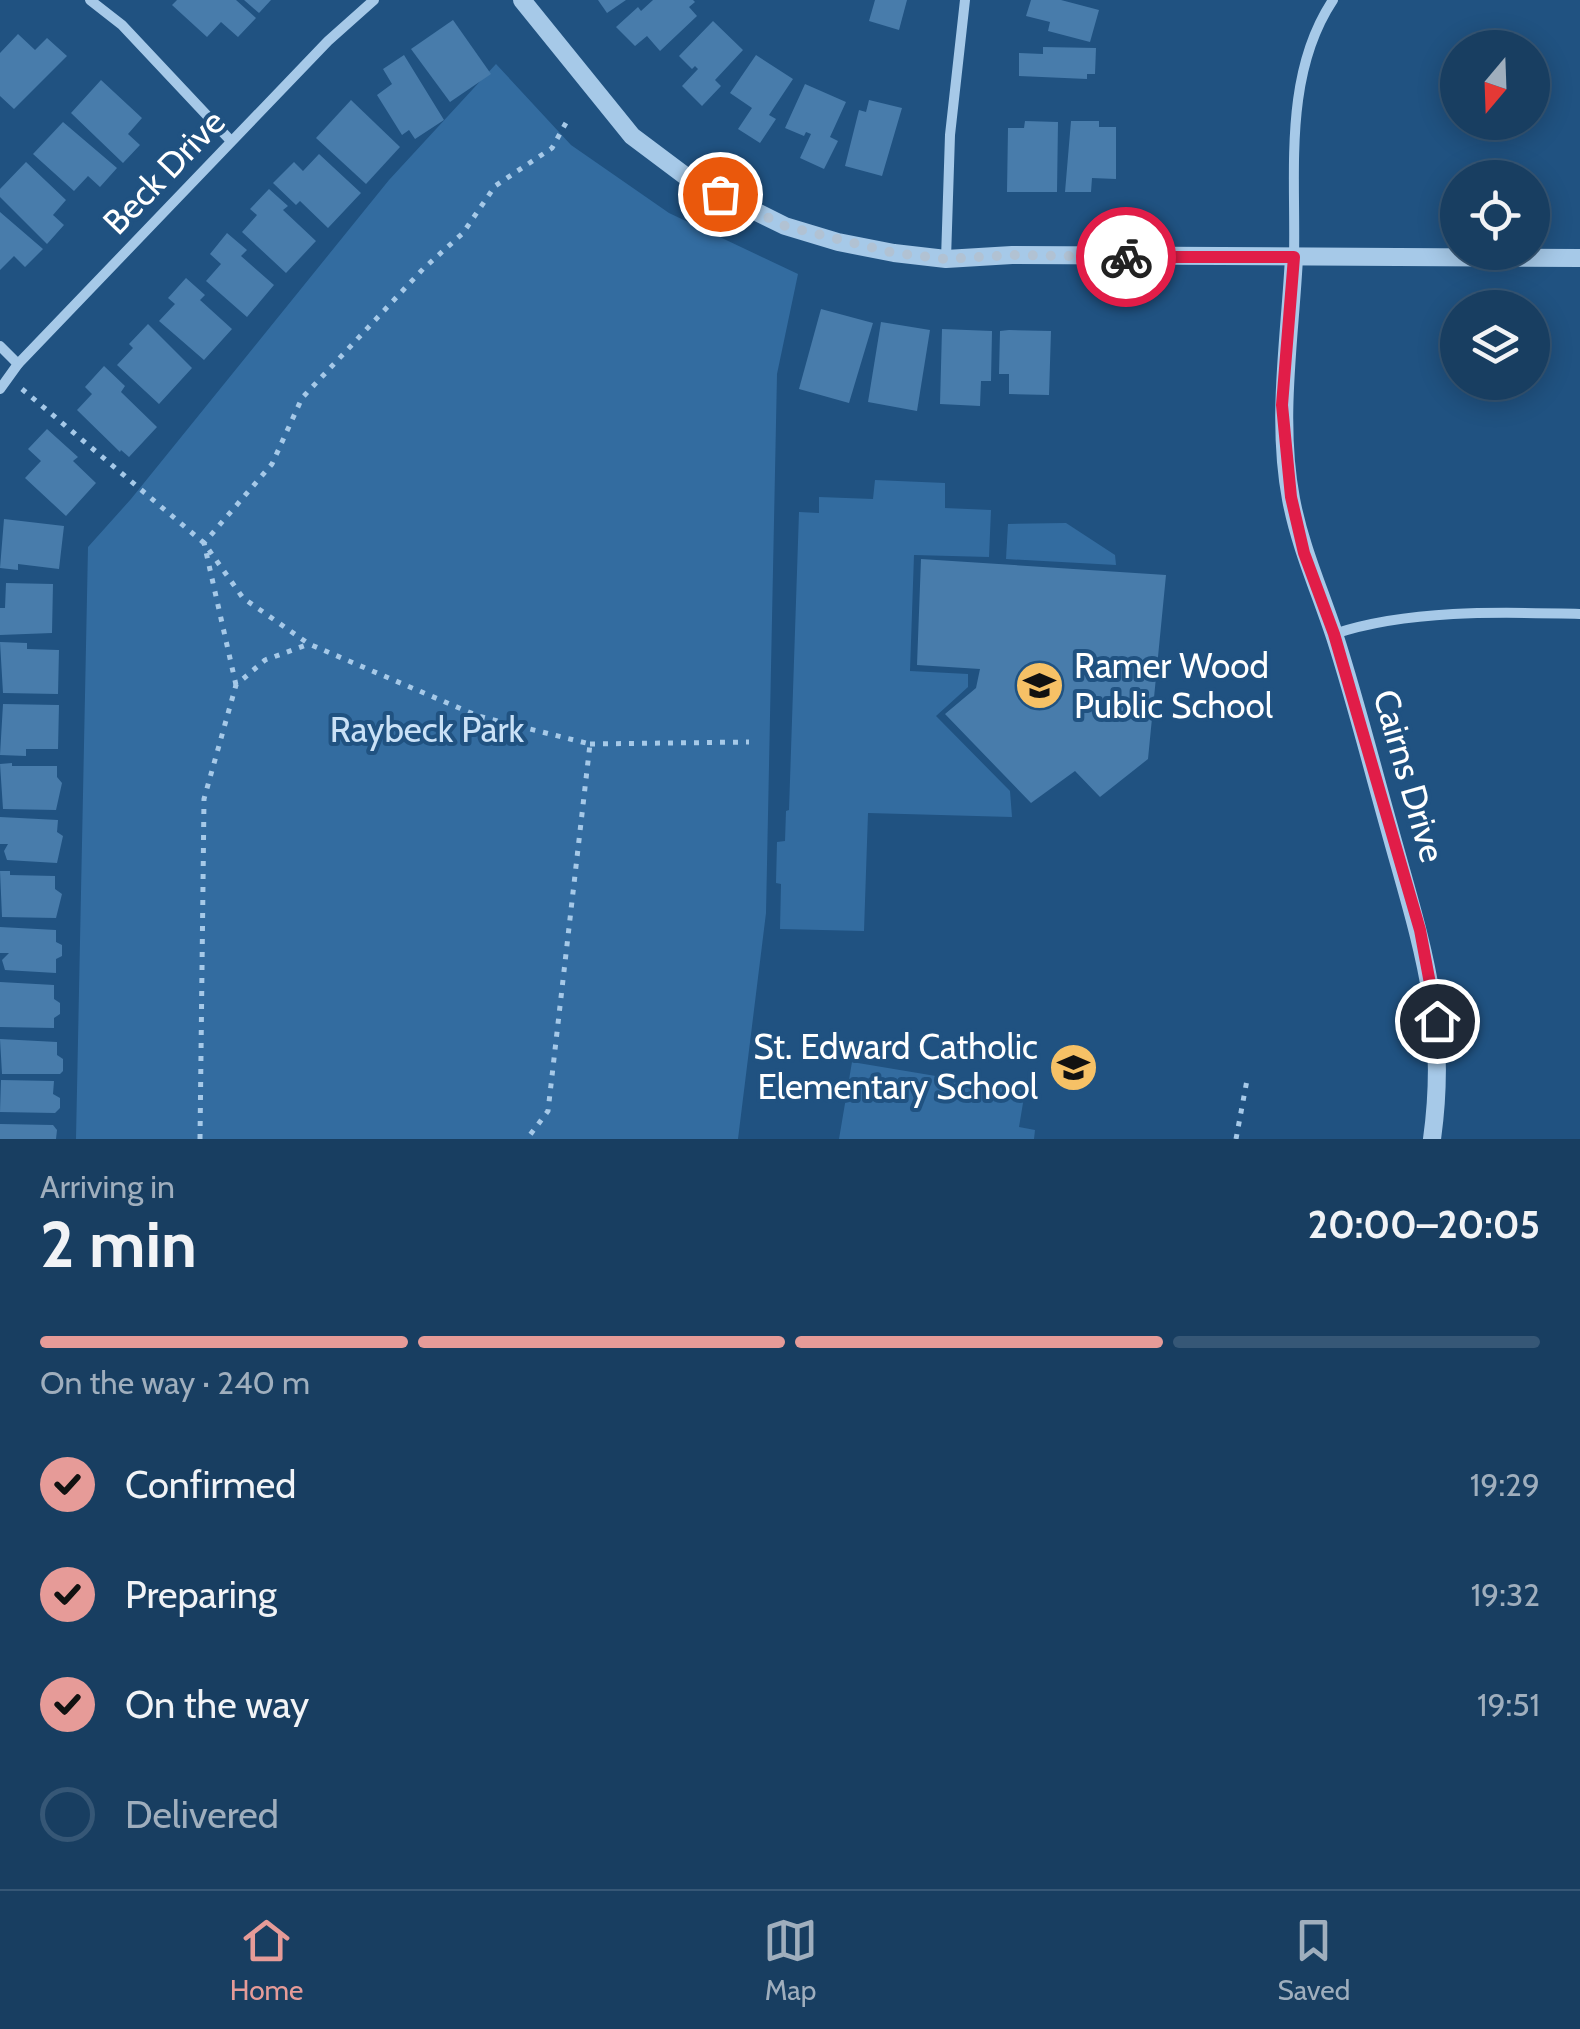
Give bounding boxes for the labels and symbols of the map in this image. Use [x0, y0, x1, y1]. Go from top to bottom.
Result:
north arrow [1440, 30, 1550, 140]
street label: Beck Drive [94, 100, 234, 243]
pin [678, 152, 763, 237]
courier [1076, 207, 1176, 307]
place label: Ramer Wood Public School [1074, 644, 1274, 727]
school or university icon: Ramer Wood Public School [1013, 660, 1065, 712]
street label: Cairns Drive [1364, 685, 1455, 867]
park label: Raybeck Park [330, 708, 525, 751]
pin [1395, 979, 1480, 1064]
place label: St. Edward Catholic Elementary School [753, 1025, 1039, 1108]
school or university icon: St. Edward Catholic Elementary School [1047, 1041, 1099, 1093]

